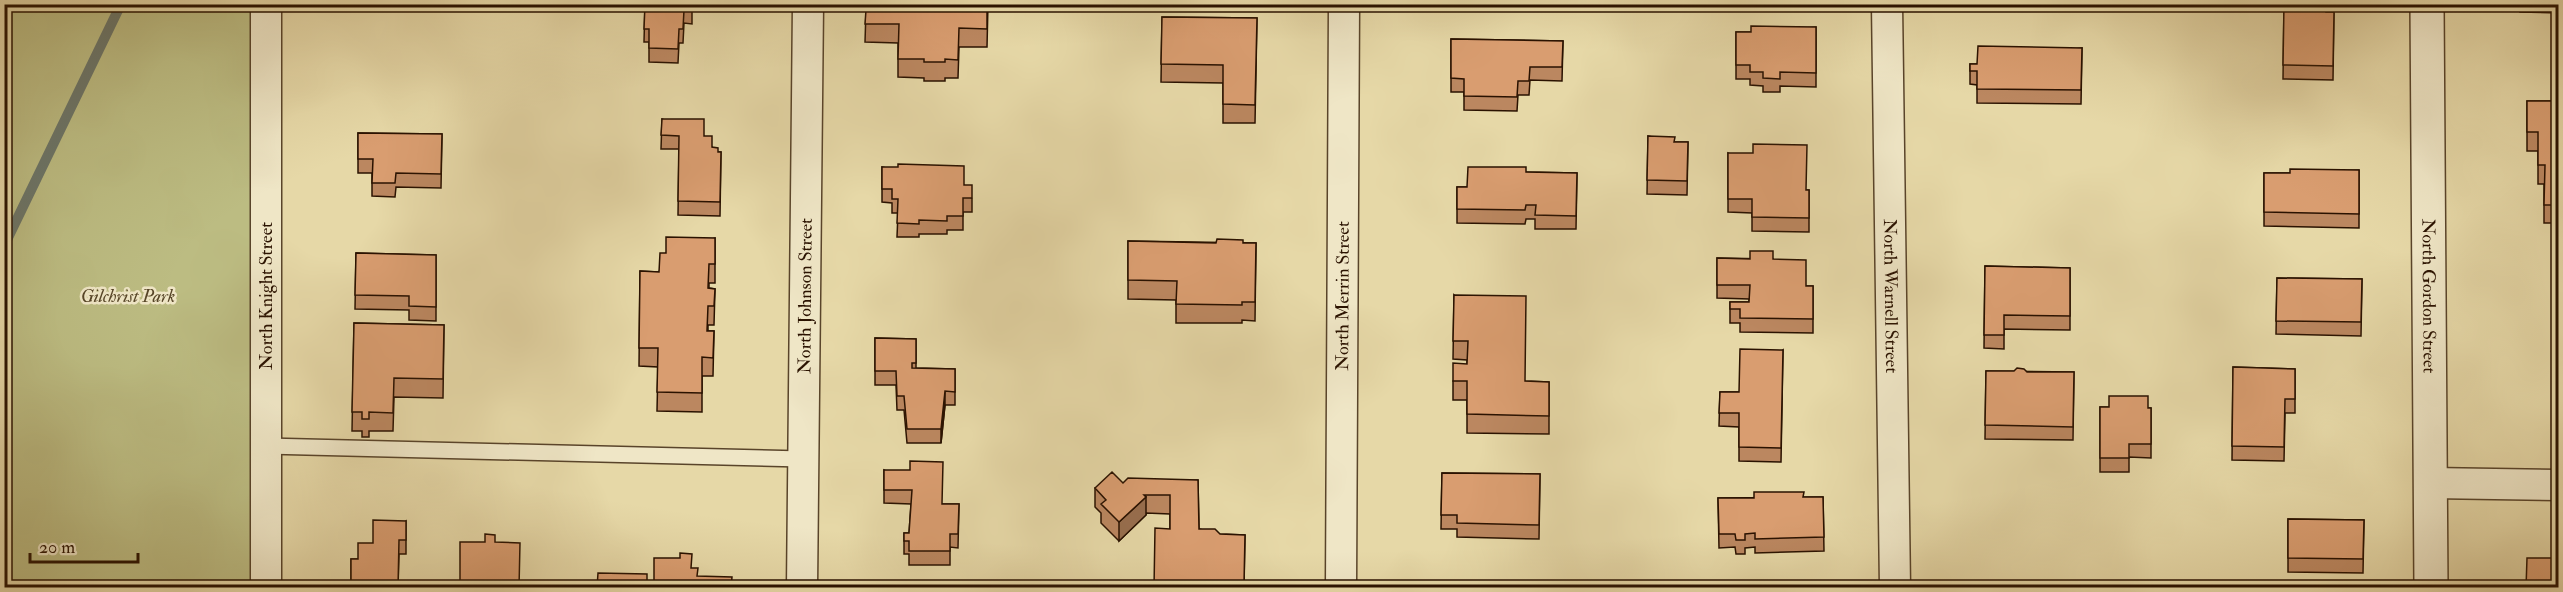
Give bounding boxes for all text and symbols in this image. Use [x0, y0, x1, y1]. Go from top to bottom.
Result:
street label: North Johnson Street [793, 218, 817, 374]
street label: North Warnell Street [1878, 219, 1904, 373]
street label: North Gordon Street [2417, 219, 2441, 374]
street label: North Merrin Street [1331, 221, 1354, 371]
street label: North Knight Street [255, 222, 278, 370]
park label: Gilchrist Park [81, 285, 175, 308]
scale bar [30, 526, 138, 564]
text: 20 m [39, 536, 75, 559]

